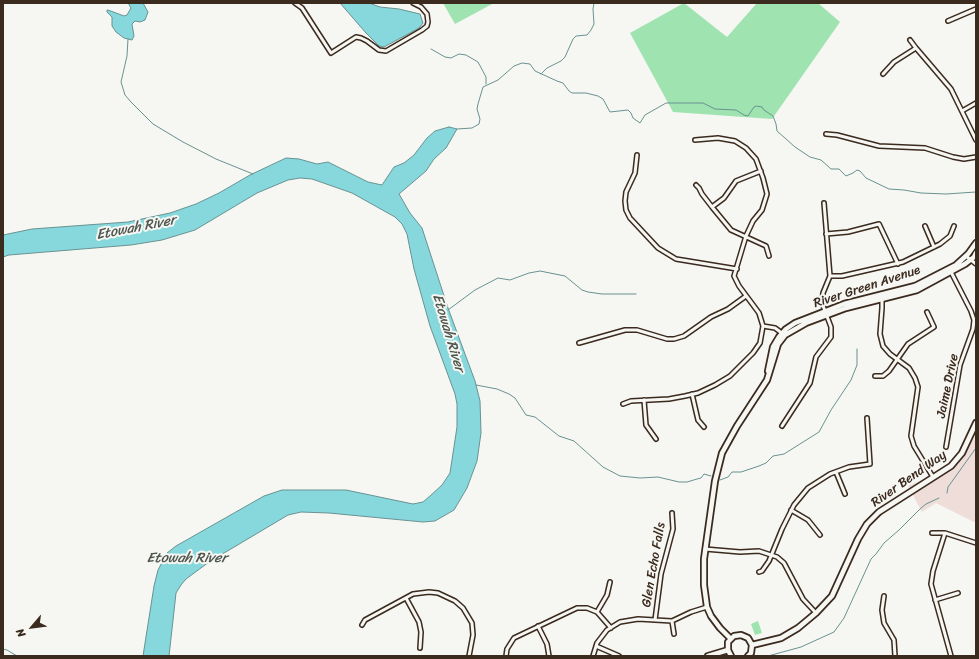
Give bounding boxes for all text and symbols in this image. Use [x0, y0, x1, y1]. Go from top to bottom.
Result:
water label: Etowah River [95, 212, 177, 244]
street label: River Green Avenue [812, 262, 922, 312]
water label: Etowah River [428, 292, 468, 374]
street label: Jaime Drive [934, 352, 962, 420]
street label: River Bend Way [868, 447, 950, 511]
street label: Glen Echo Falls [639, 521, 669, 609]
water label: Etowah River [147, 550, 227, 566]
north arrow [12, 607, 52, 647]
text: N [11, 625, 31, 641]

